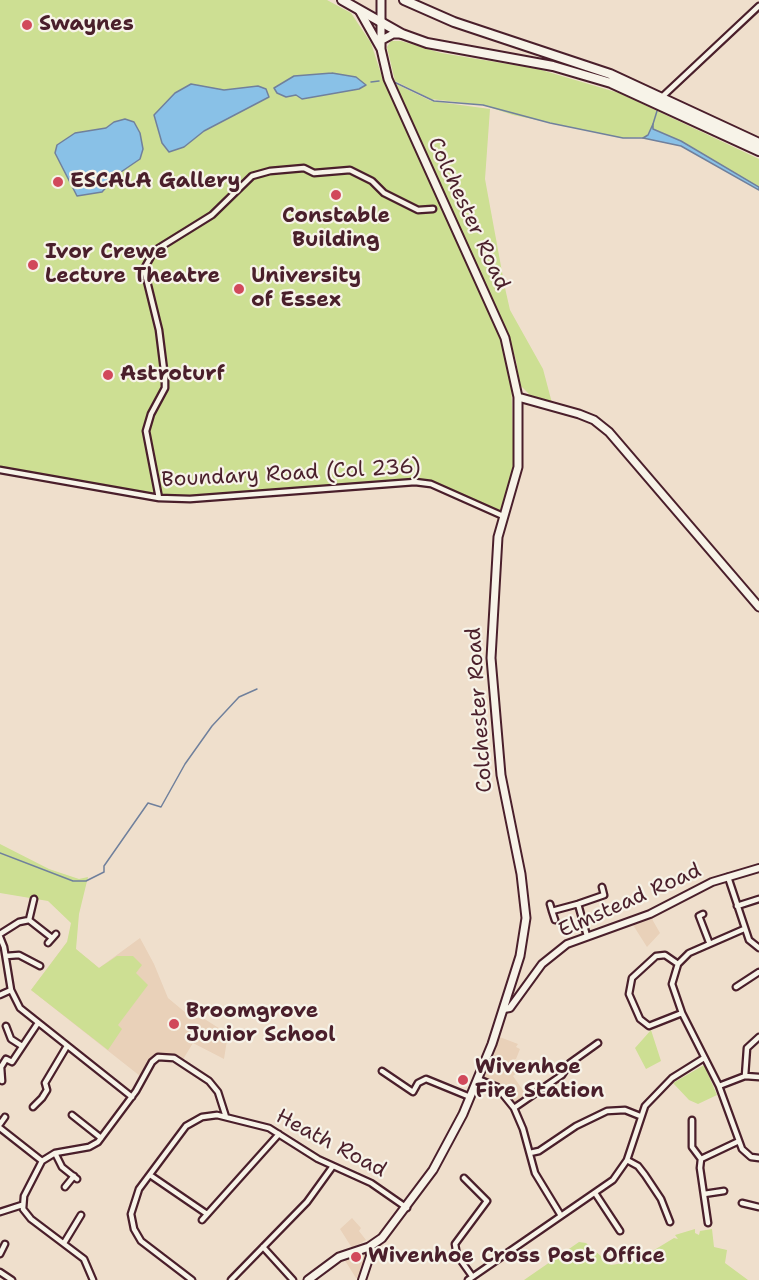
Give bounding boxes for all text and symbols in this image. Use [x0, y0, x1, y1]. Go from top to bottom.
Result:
place label: Swaynes [39, 12, 134, 38]
marker: Swaynes [20, 18, 34, 32]
street label: Colchester Road [422, 134, 514, 294]
place label: ESCALA Gallery [70, 169, 240, 195]
marker: ESCALA Gallery [51, 175, 65, 189]
marker: Constable Building [329, 188, 343, 202]
place label: Constable Building [282, 204, 390, 254]
place label: Ivor Crewe Lecture Theatre [45, 240, 220, 290]
marker: Ivor Crewe Lecture Theatre [26, 258, 40, 272]
place label: University of Essex [251, 264, 361, 314]
marker: University of Essex [232, 282, 246, 296]
place label: Astroturf [120, 362, 225, 388]
marker: Astroturf [101, 368, 115, 382]
street label: Boundary Road (Col 236) [161, 455, 421, 493]
street label: Colchester Road [462, 626, 498, 794]
street label: Elmstead Road [555, 858, 705, 944]
place label: Broomgrove Junior School [186, 999, 336, 1049]
marker: Broomgrove Junior School [167, 1017, 181, 1031]
place label: Wivenhoe Fire Station [475, 1055, 604, 1105]
marker: Wivenhoe Fire Station [456, 1073, 470, 1087]
street label: Heath Road [271, 1104, 391, 1184]
place label: Wivenhoe Cross Post Office [368, 1244, 665, 1270]
marker: Wivenhoe Cross Post Office [349, 1250, 363, 1264]

